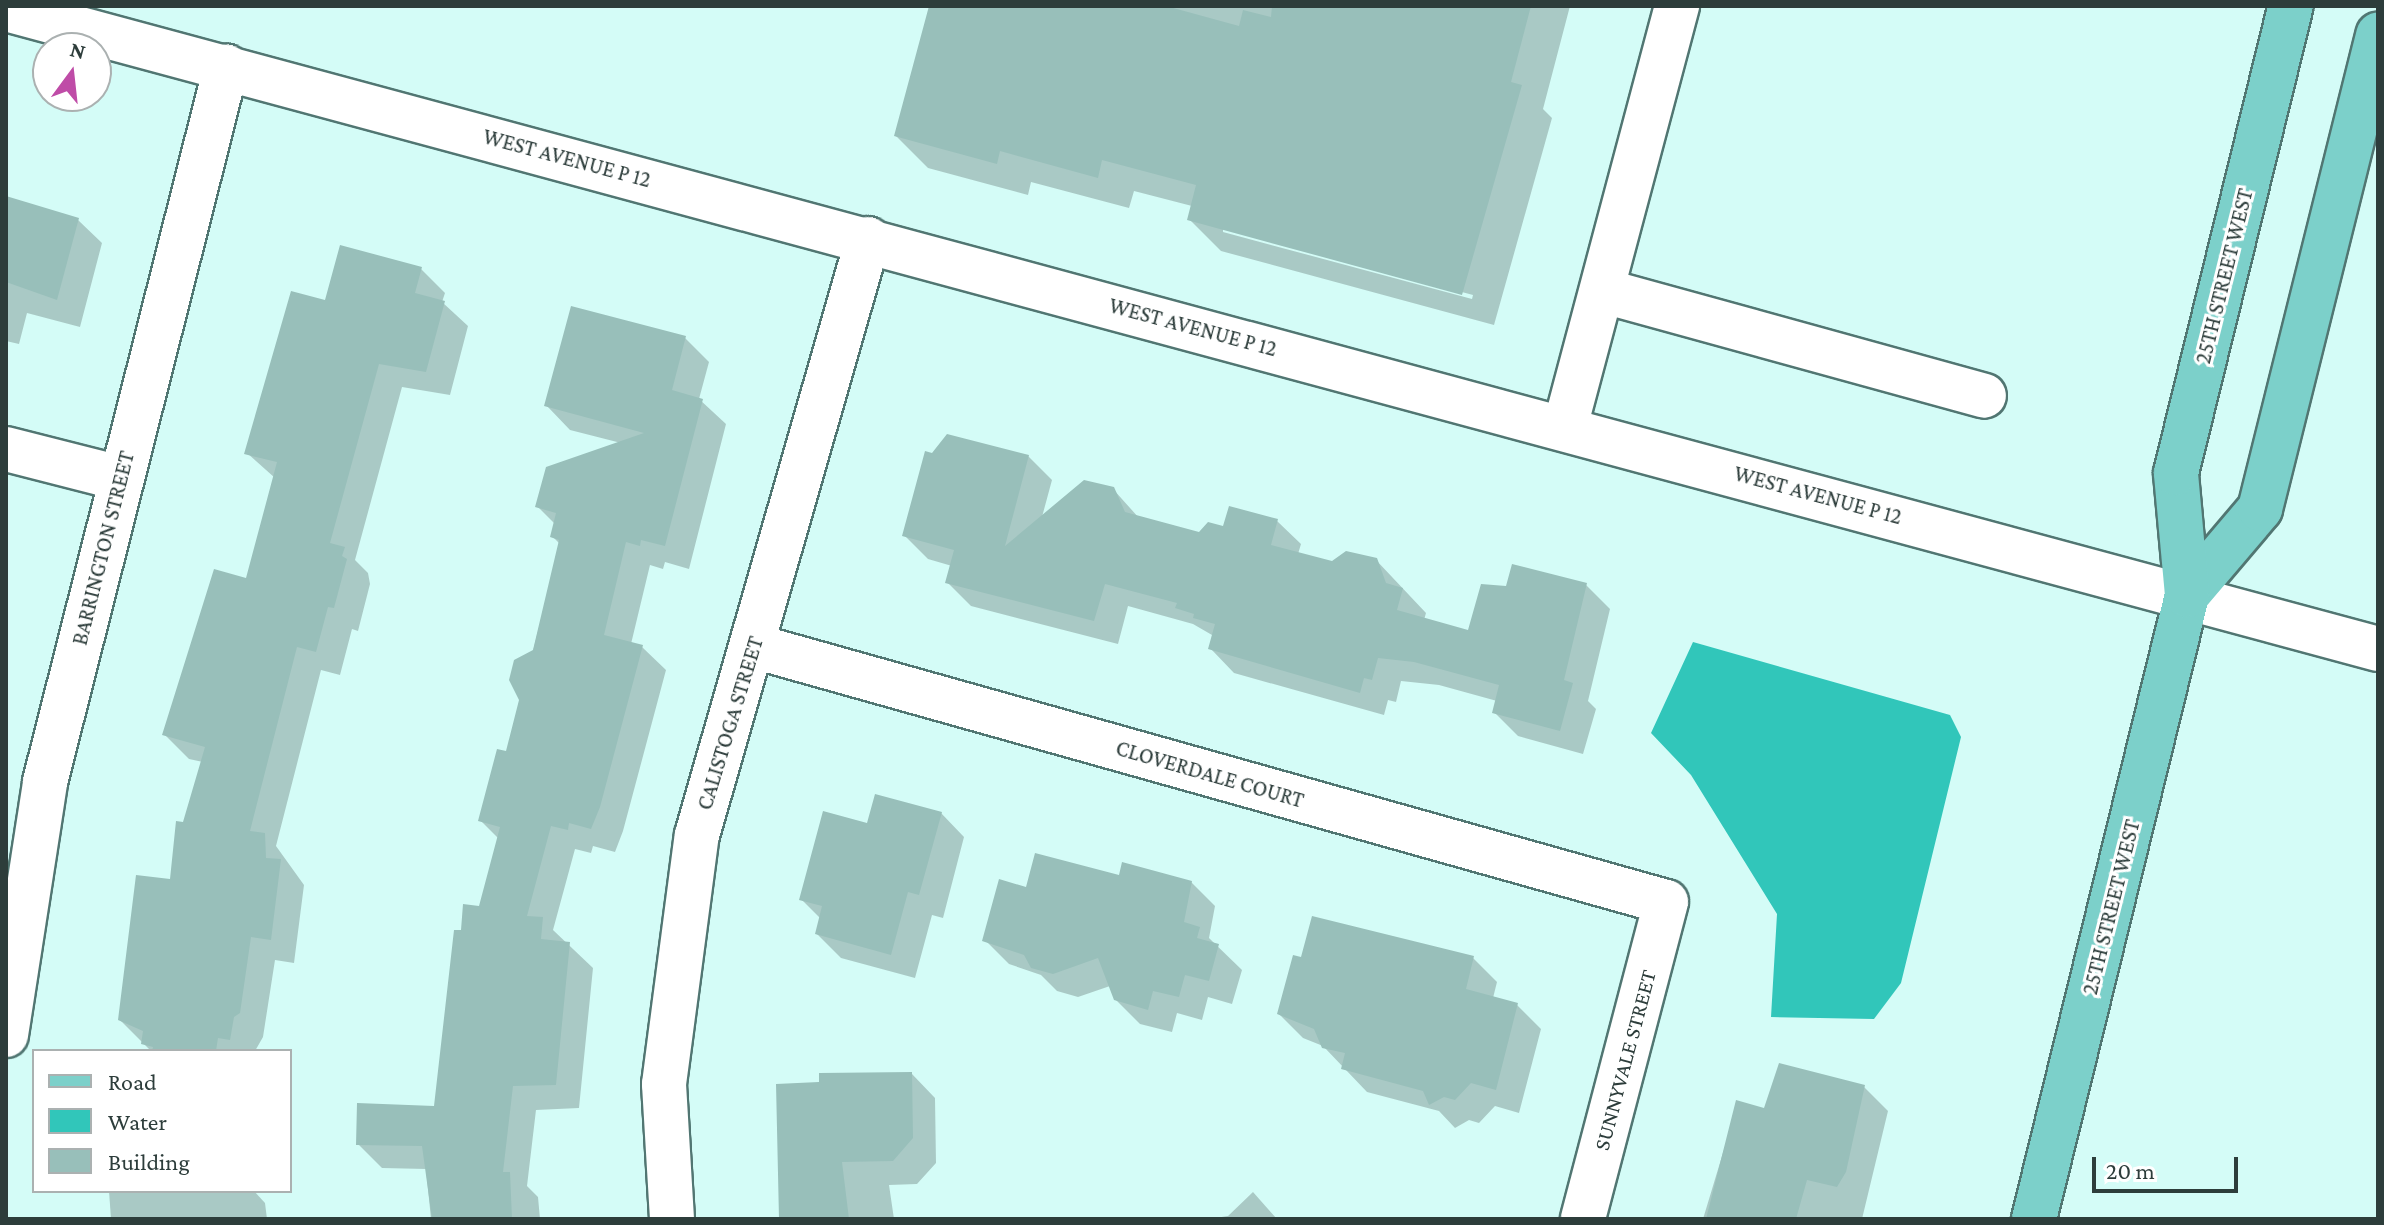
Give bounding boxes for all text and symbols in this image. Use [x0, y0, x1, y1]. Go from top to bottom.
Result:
north arrow [32, 32, 112, 112]
text: N [67, 36, 88, 64]
street label: WEST AVENUE P 12 [480, 123, 654, 193]
street label: 25TH STREET WEST [2189, 186, 2259, 366]
street label: WEST AVENUE P 12 [1106, 292, 1280, 362]
street label: BARRINGTON STREET [66, 448, 140, 648]
street label: WEST AVENUE P 12 [1731, 460, 1905, 530]
street label: CALISTOGA STREET [691, 633, 769, 813]
street label: CLOVERDALE COURT [1113, 734, 1307, 814]
street label: 25TH STREET WEST [2076, 817, 2146, 997]
street label: SUNNYVALE STREET [1588, 967, 1662, 1153]
legend [32, 1049, 292, 1193]
text: Road [108, 1068, 157, 1095]
text: Water [108, 1108, 167, 1135]
scale bar [2096, 1141, 2242, 1191]
text: Building [108, 1148, 190, 1175]
text: 20 m [2106, 1157, 2155, 1184]

